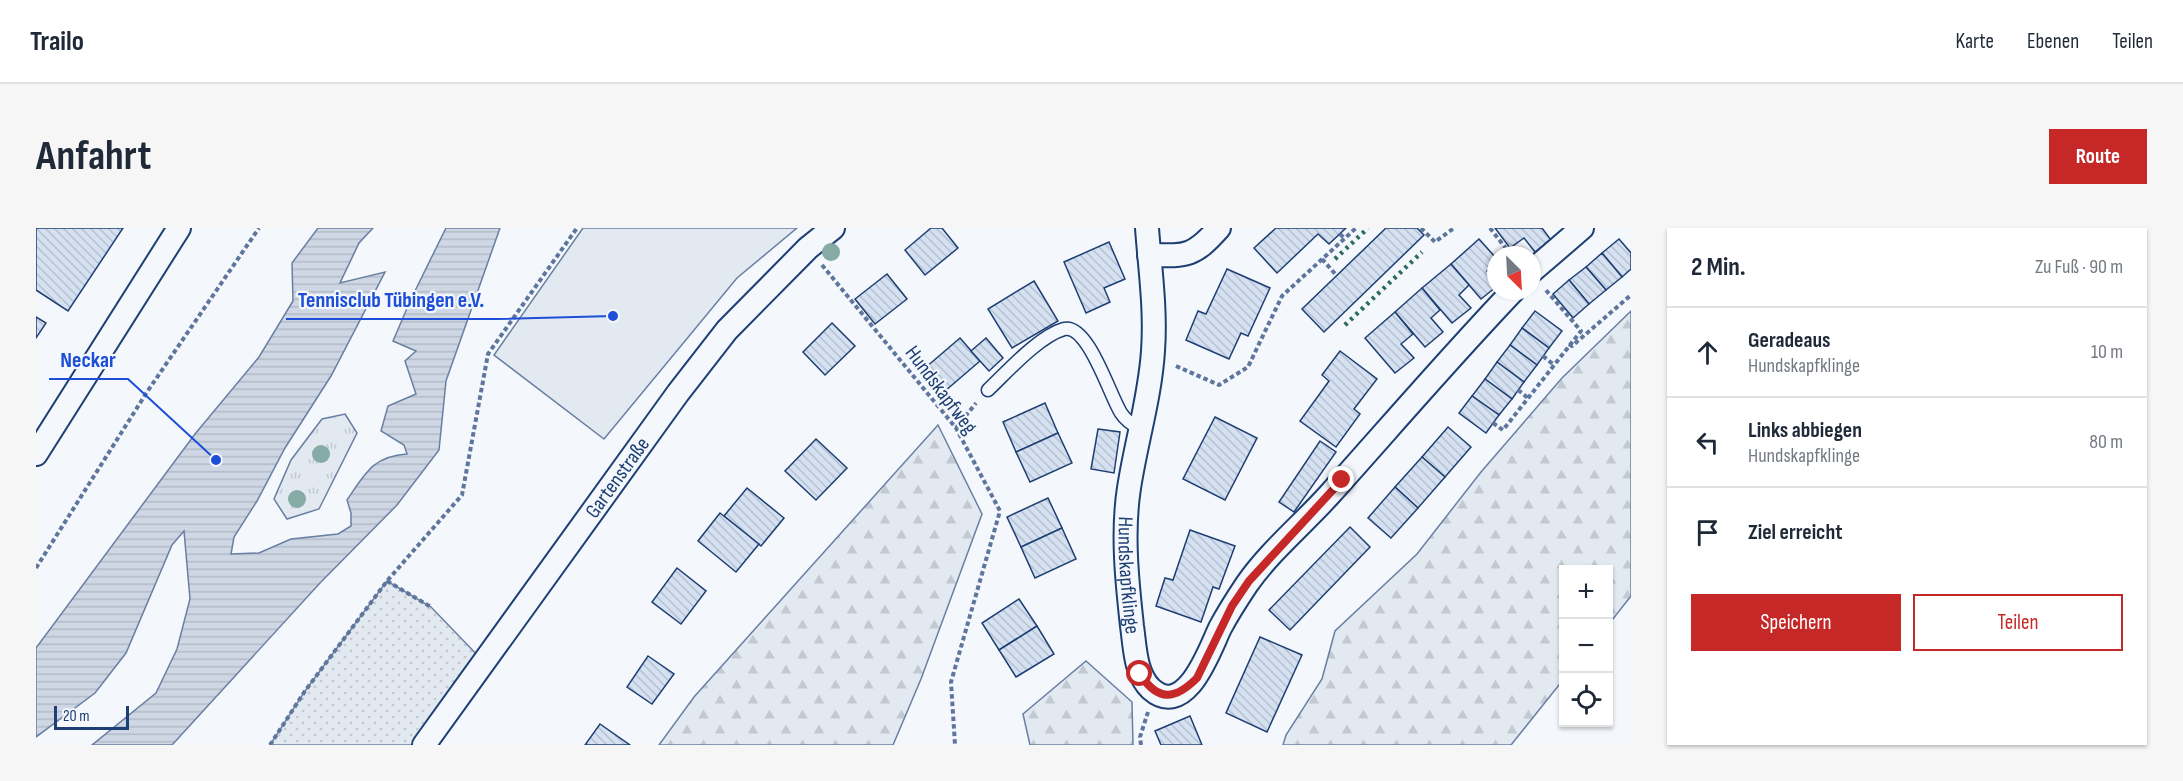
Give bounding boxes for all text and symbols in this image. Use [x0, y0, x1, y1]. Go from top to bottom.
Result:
text: Trailo [30, 25, 84, 58]
text: Karte [1956, 29, 1994, 54]
text: Ebenen [2027, 29, 2079, 54]
text: Teilen [2112, 29, 2153, 54]
button: Route [2049, 129, 2147, 184]
text: Anfahrt [36, 131, 151, 182]
north arrow [1487, 246, 1541, 300]
text: 2 Min. [1691, 252, 1746, 283]
text: Zu Fuß · 90 m [2035, 255, 2123, 279]
callout: Tennisclub Tübingen e.V. [286, 279, 496, 319]
text: Tennisclub Tübingen e.V. [298, 287, 484, 314]
text: Geradeaus [1748, 327, 1831, 354]
icon: ahead [1691, 336, 1724, 369]
callout: Neckar [49, 339, 128, 379]
text: 10 m [2091, 340, 2123, 364]
street label: Hundskapfweg [900, 341, 982, 439]
text: Neckar [60, 347, 116, 374]
text: Hundskapfklinge [1748, 354, 1860, 378]
text: Links abbiegen [1748, 417, 1862, 444]
icon: left [1691, 426, 1724, 459]
text: 80 m [2089, 430, 2123, 454]
street label: Gartenstraße [580, 432, 655, 523]
text: Hundskapfklinge [1748, 444, 1860, 468]
route end [1328, 466, 1354, 492]
street label: Hundskapfklinge [1113, 516, 1145, 635]
icon: arrive [1691, 516, 1724, 549]
text: Ziel erreicht [1748, 519, 1843, 546]
map controls [1559, 565, 1613, 727]
button: + [1559, 565, 1613, 619]
button: Speichern [1691, 594, 1901, 651]
button: Teilen [1913, 594, 2123, 651]
button: − [1559, 619, 1613, 673]
route start [1126, 660, 1152, 686]
button: locate [1559, 673, 1613, 727]
scale bar [54, 703, 129, 730]
text: 20 m [63, 707, 90, 726]

